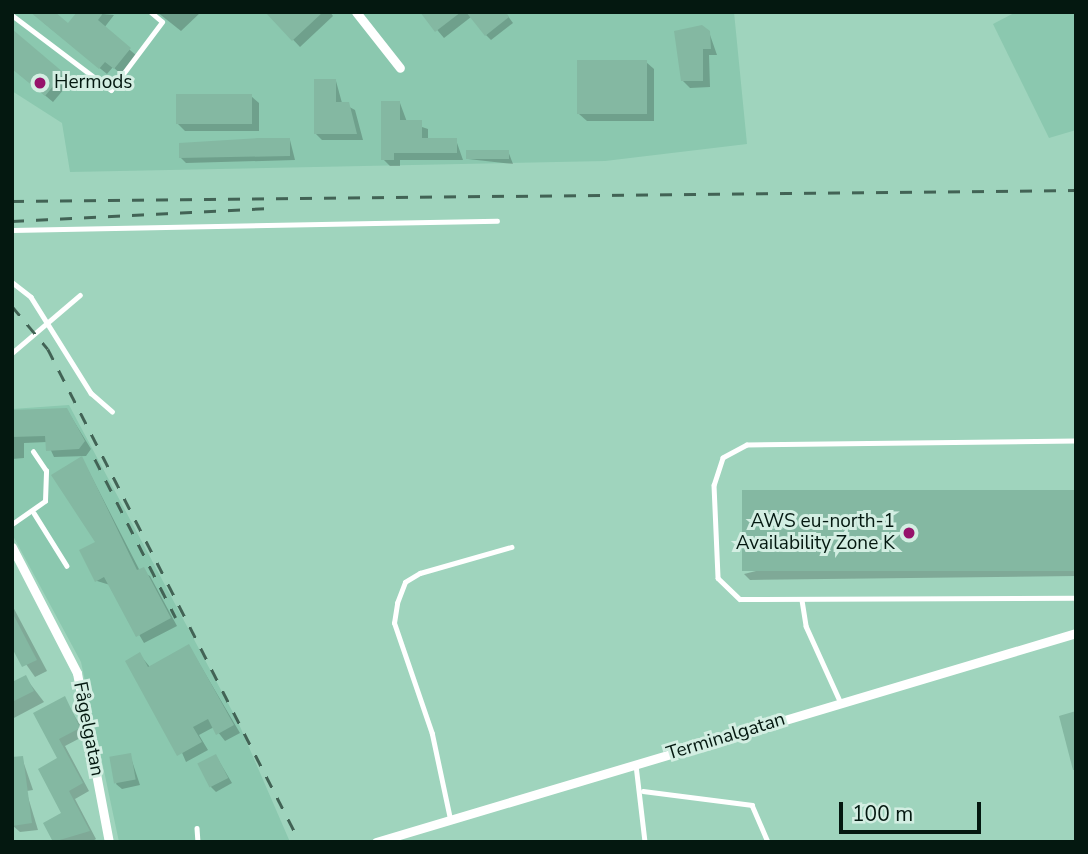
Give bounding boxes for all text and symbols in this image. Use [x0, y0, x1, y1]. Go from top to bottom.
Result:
place label: Hermods [54, 72, 132, 94]
marker: Hermods [32, 75, 48, 91]
place label: AWS eu-north-1 Availability Zone K [736, 511, 895, 555]
marker: AWS eu-north-1 Availability Zone K [901, 525, 917, 541]
street label: Fågelgatan [68, 680, 108, 778]
street label: Terminalgatan [664, 708, 788, 766]
scale bar [843, 788, 985, 832]
text: 100 m [852, 800, 913, 828]

